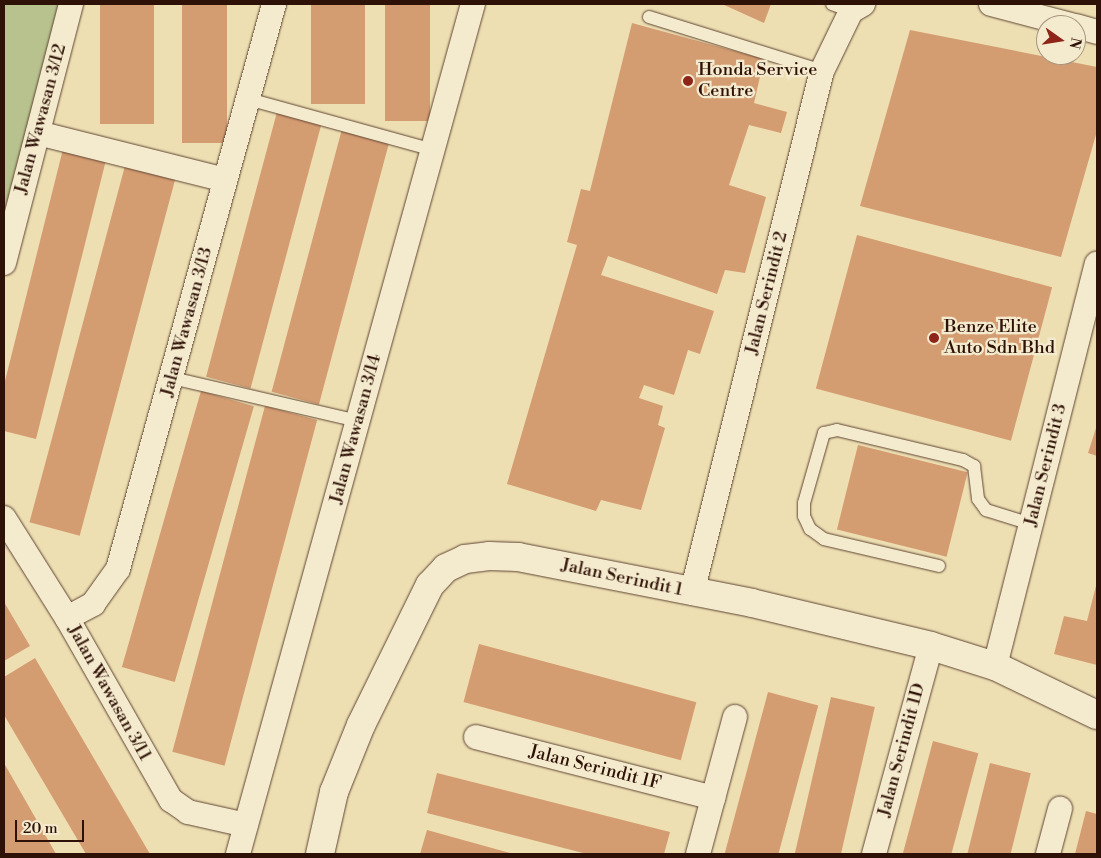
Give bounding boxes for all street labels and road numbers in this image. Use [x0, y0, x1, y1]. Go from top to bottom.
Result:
street label: Jalan Wawasan 3/12 [11, 42, 71, 196]
street label: Jalan Serindit 2 [741, 229, 793, 357]
street label: Jalan Wawasan 3/13 [157, 245, 217, 399]
street label: Jalan Wawasan 3/14 [326, 352, 386, 506]
street label: Jalan Serindit 3 [1020, 401, 1072, 529]
street label: Jalan Serindit 1 [559, 555, 685, 601]
street label: Jalan Wawasan 3/11 [63, 621, 155, 765]
street label: Jalan Serindit 1D [874, 681, 930, 819]
street label: Jalan Serindit 1F [527, 741, 663, 795]

